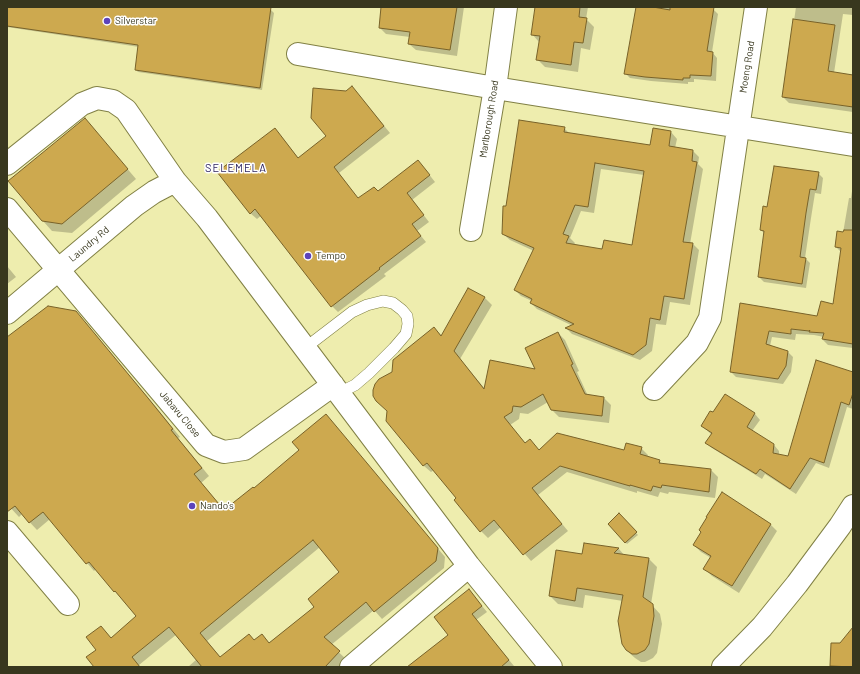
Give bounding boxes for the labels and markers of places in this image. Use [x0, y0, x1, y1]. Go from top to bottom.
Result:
place label: Silverstar [115, 15, 156, 27]
marker: Silverstar [102, 16, 112, 26]
place label: Tempo [316, 250, 345, 262]
marker: Tempo [303, 251, 313, 261]
place label: Nando's [200, 500, 234, 512]
marker: Nando's [187, 501, 197, 511]

